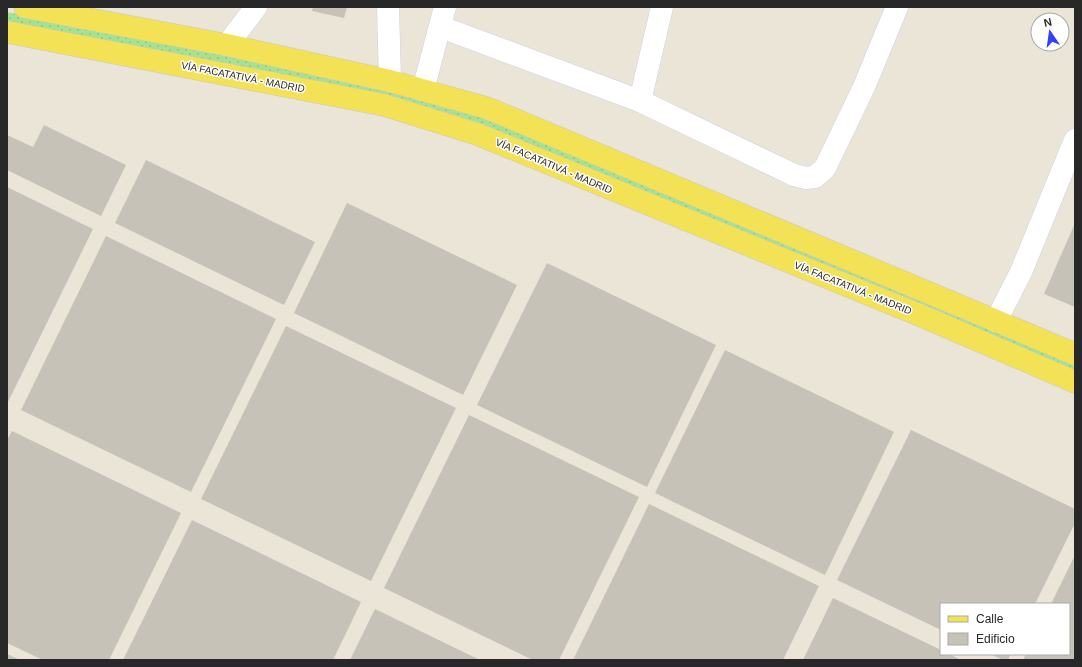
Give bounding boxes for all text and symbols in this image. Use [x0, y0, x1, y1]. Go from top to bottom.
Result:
north arrow [1030, 12, 1070, 52]
text: N [1043, 16, 1053, 29]
street label: VÍA FACATATIVÁ - MADRID [180, 59, 306, 94]
street label: VÍA FACATATIVÁ - MADRID [494, 135, 614, 196]
street label: VÍA FACATATIVÁ - MADRID [793, 258, 914, 317]
legend [940, 603, 1070, 655]
text: Calle [976, 612, 1004, 626]
text: Edificio [976, 632, 1015, 646]

